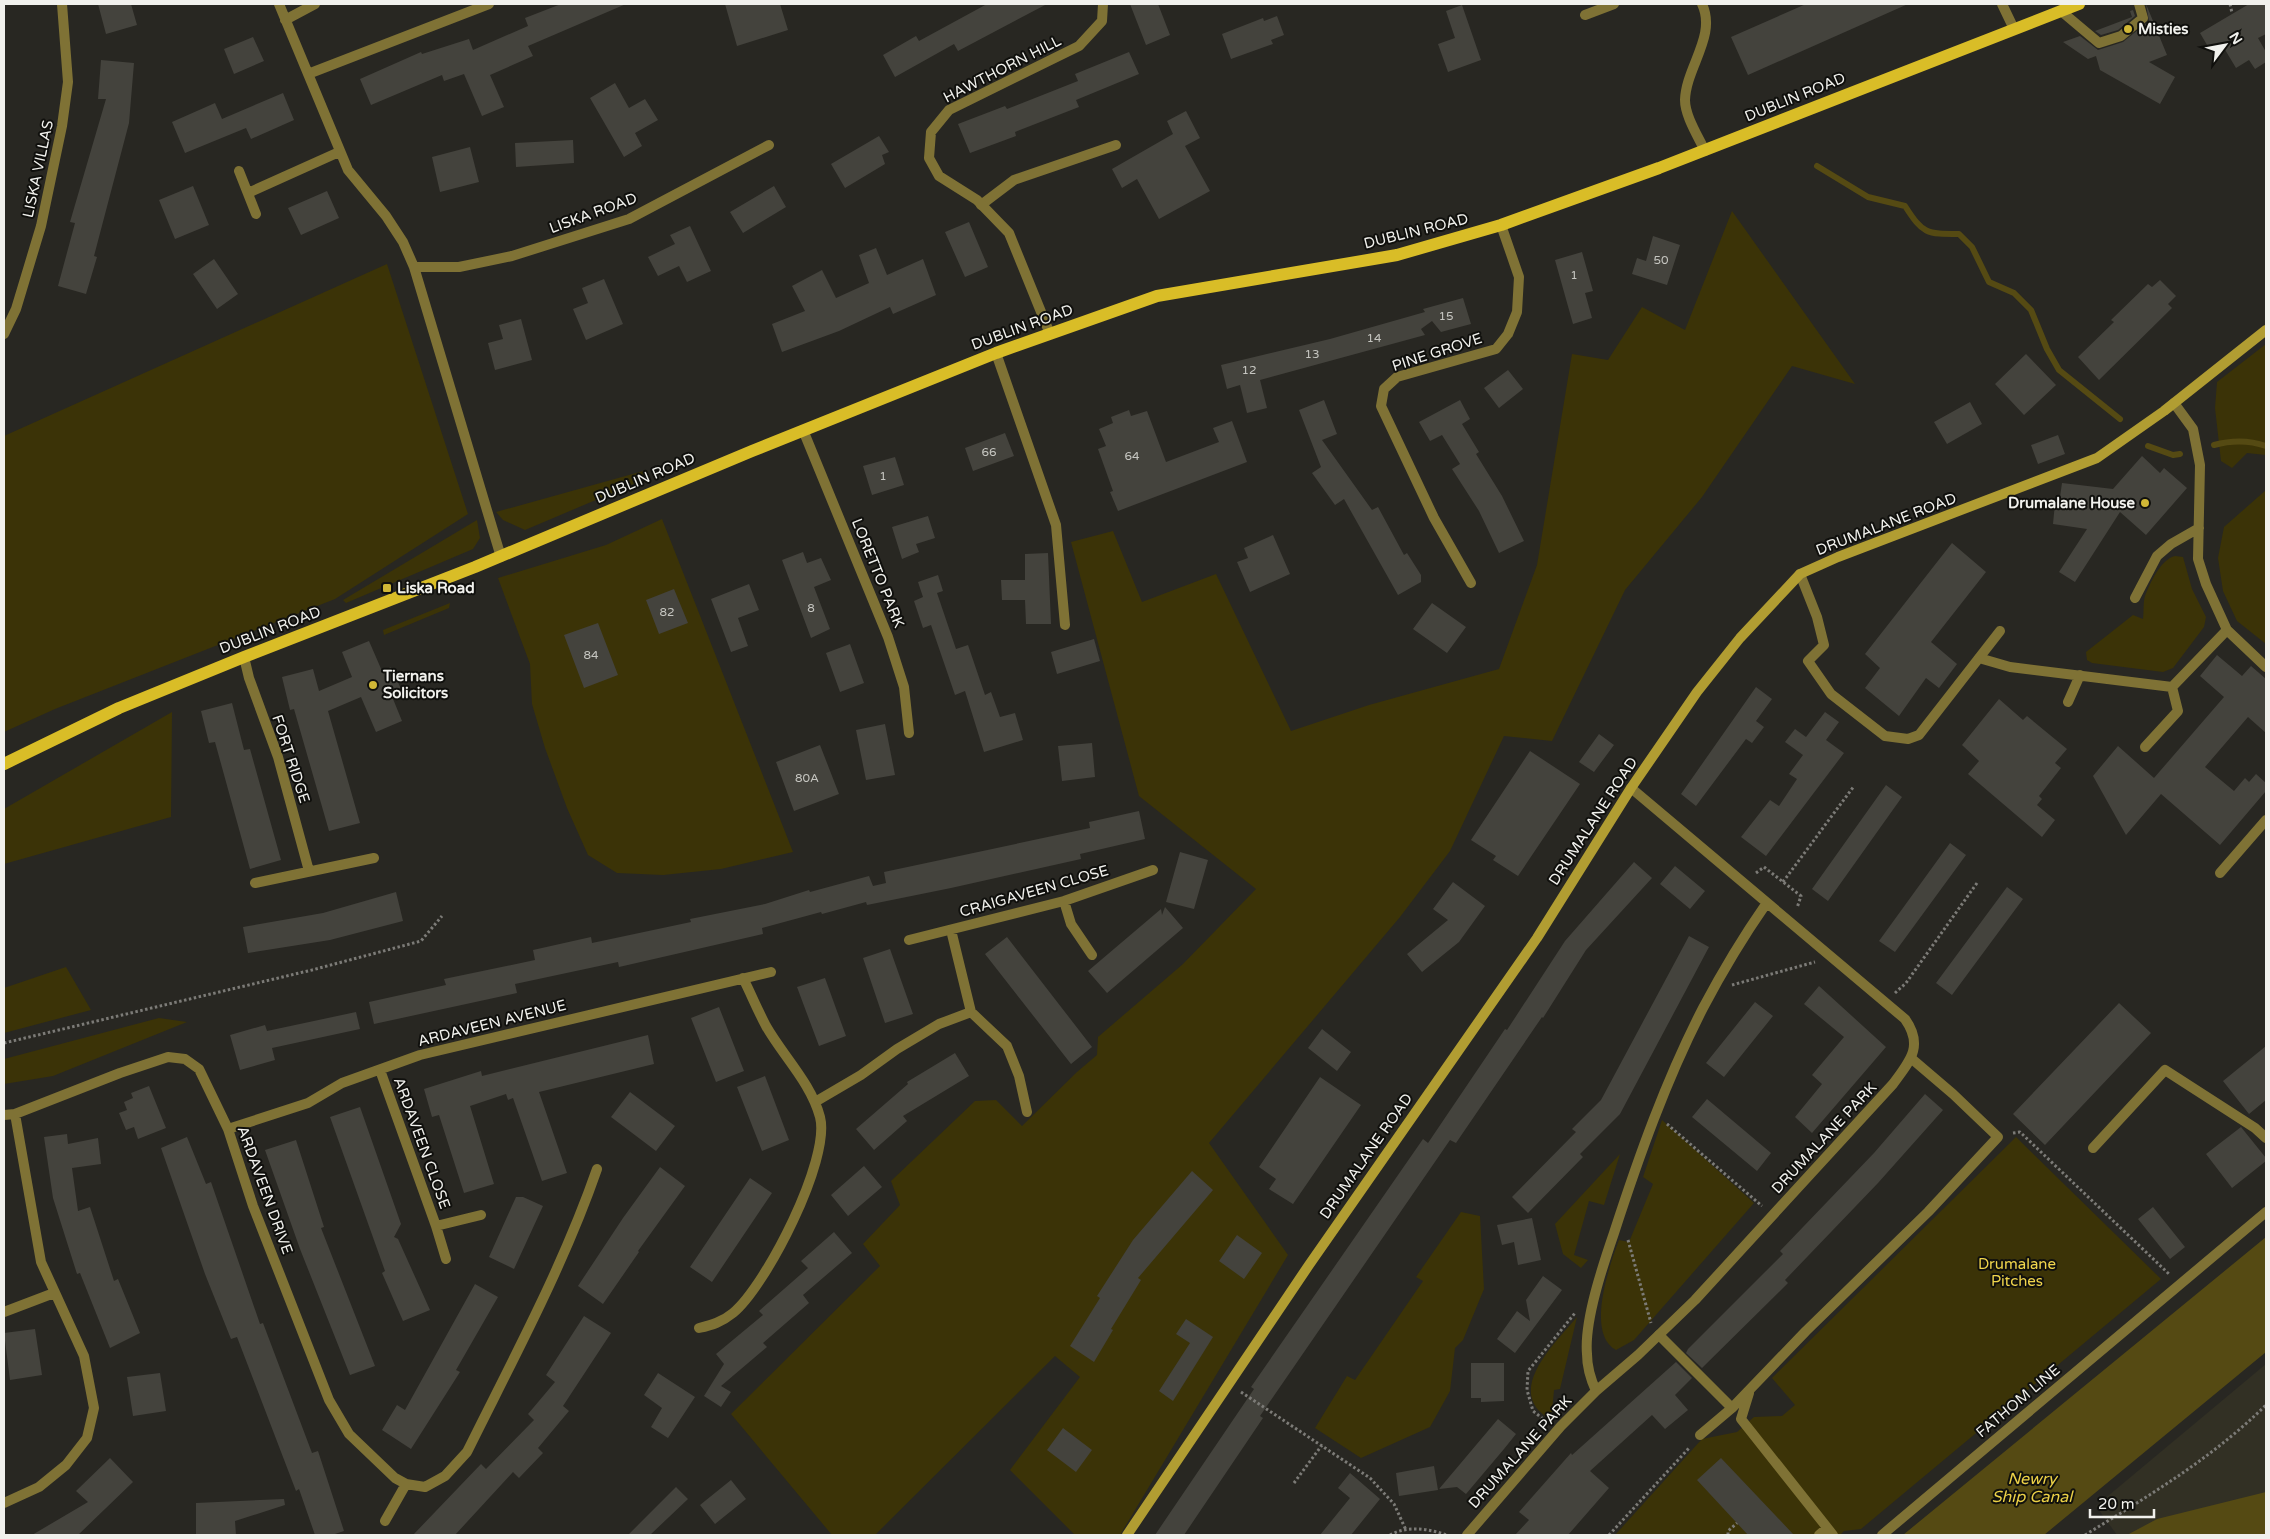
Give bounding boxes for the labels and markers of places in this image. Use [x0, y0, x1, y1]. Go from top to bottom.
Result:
place label: Misties [2138, 20, 2188, 38]
marker: Misties [2122, 23, 2134, 35]
place label: Drumalane House [2008, 494, 2136, 512]
marker: Drumalane House [2139, 497, 2151, 509]
place label: Liska Road [397, 579, 475, 597]
marker: Liska Road [381, 582, 393, 594]
place label: Tiernans Solicitors [382, 667, 448, 702]
marker: Tiernans Solicitors [367, 679, 379, 691]

